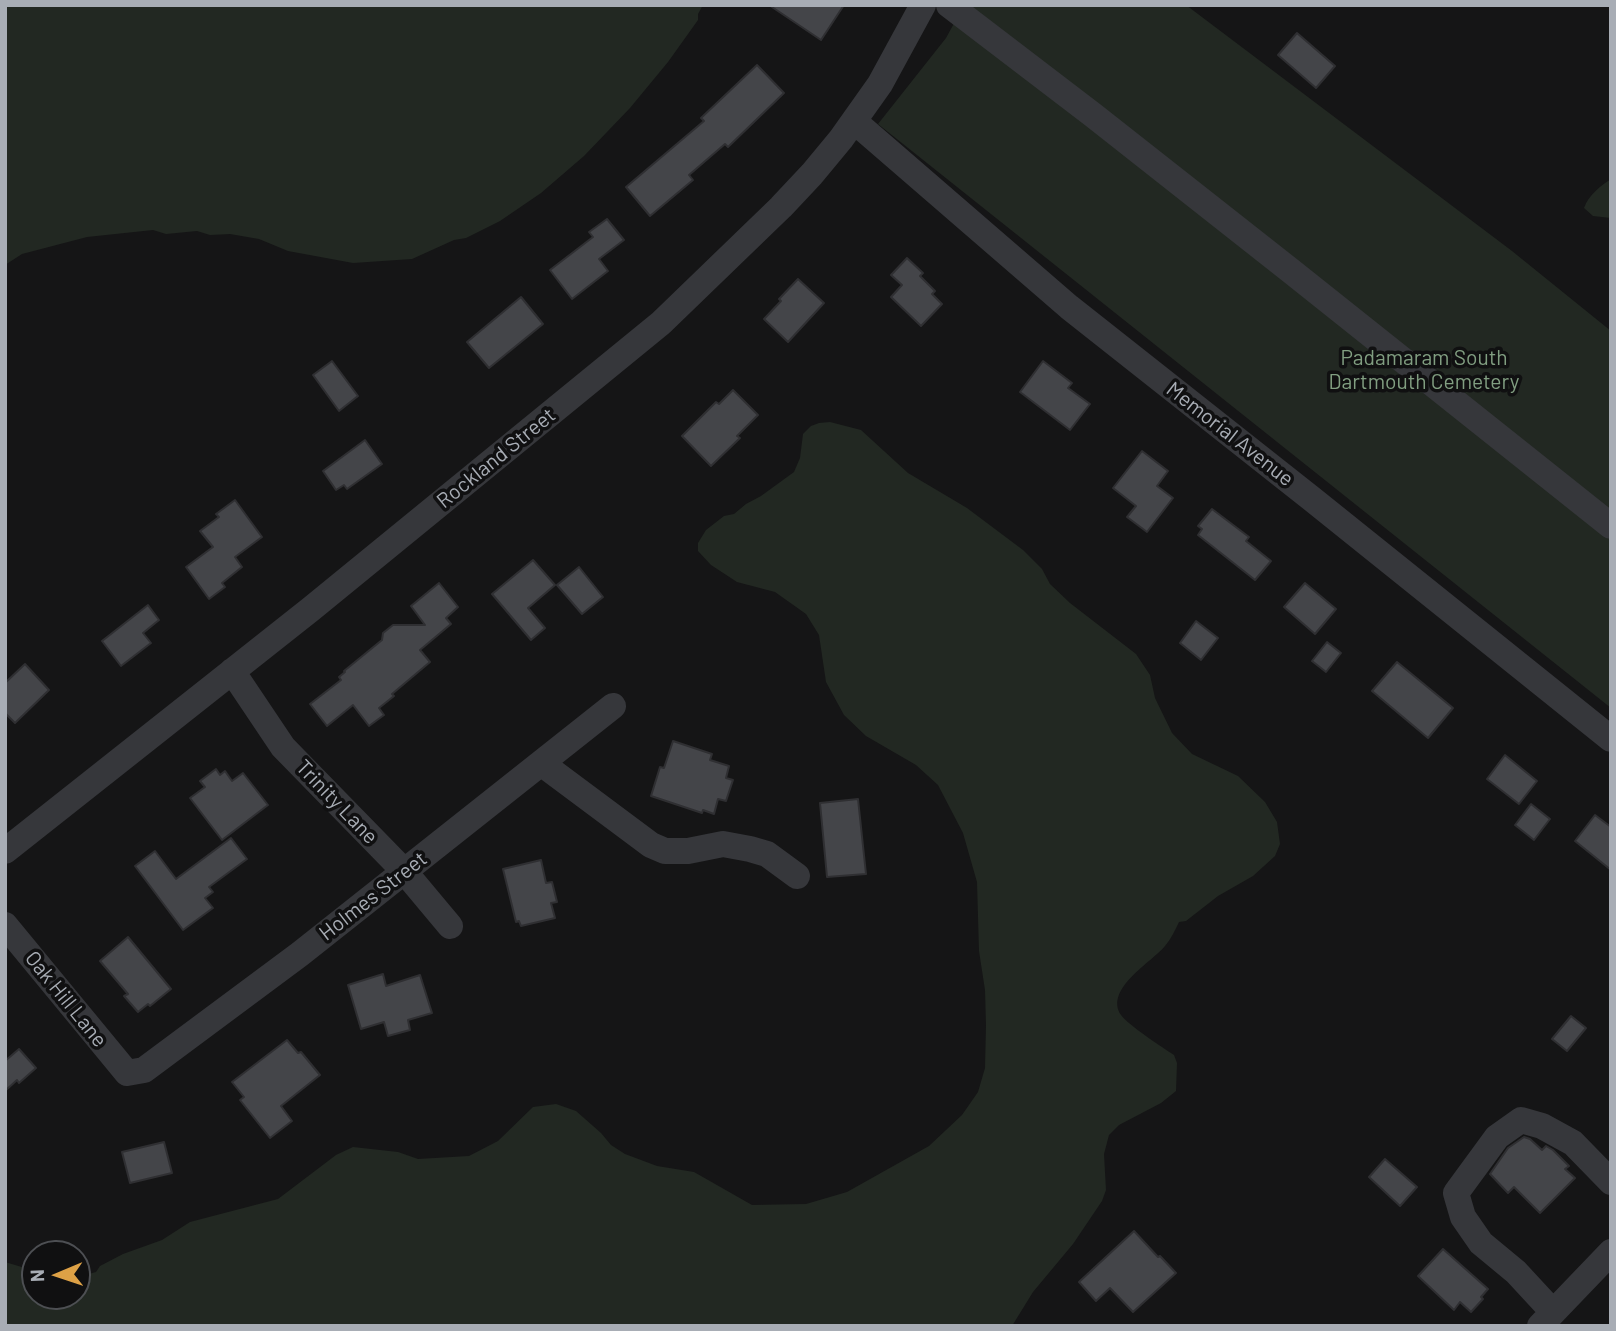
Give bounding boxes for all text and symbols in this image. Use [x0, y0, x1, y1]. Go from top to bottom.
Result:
park label: Padamaram South Dartmouth Cemetery [1329, 345, 1519, 395]
street label: Memorial Avenue [1161, 377, 1299, 491]
street label: Rockland Street [432, 402, 560, 514]
street label: Trinity Lane [291, 755, 383, 849]
street label: Holmes Street [314, 846, 432, 946]
street label: Oak Hill Lane [20, 946, 112, 1052]
north arrow [21, 1240, 91, 1310]
text: N [25, 1269, 48, 1282]

